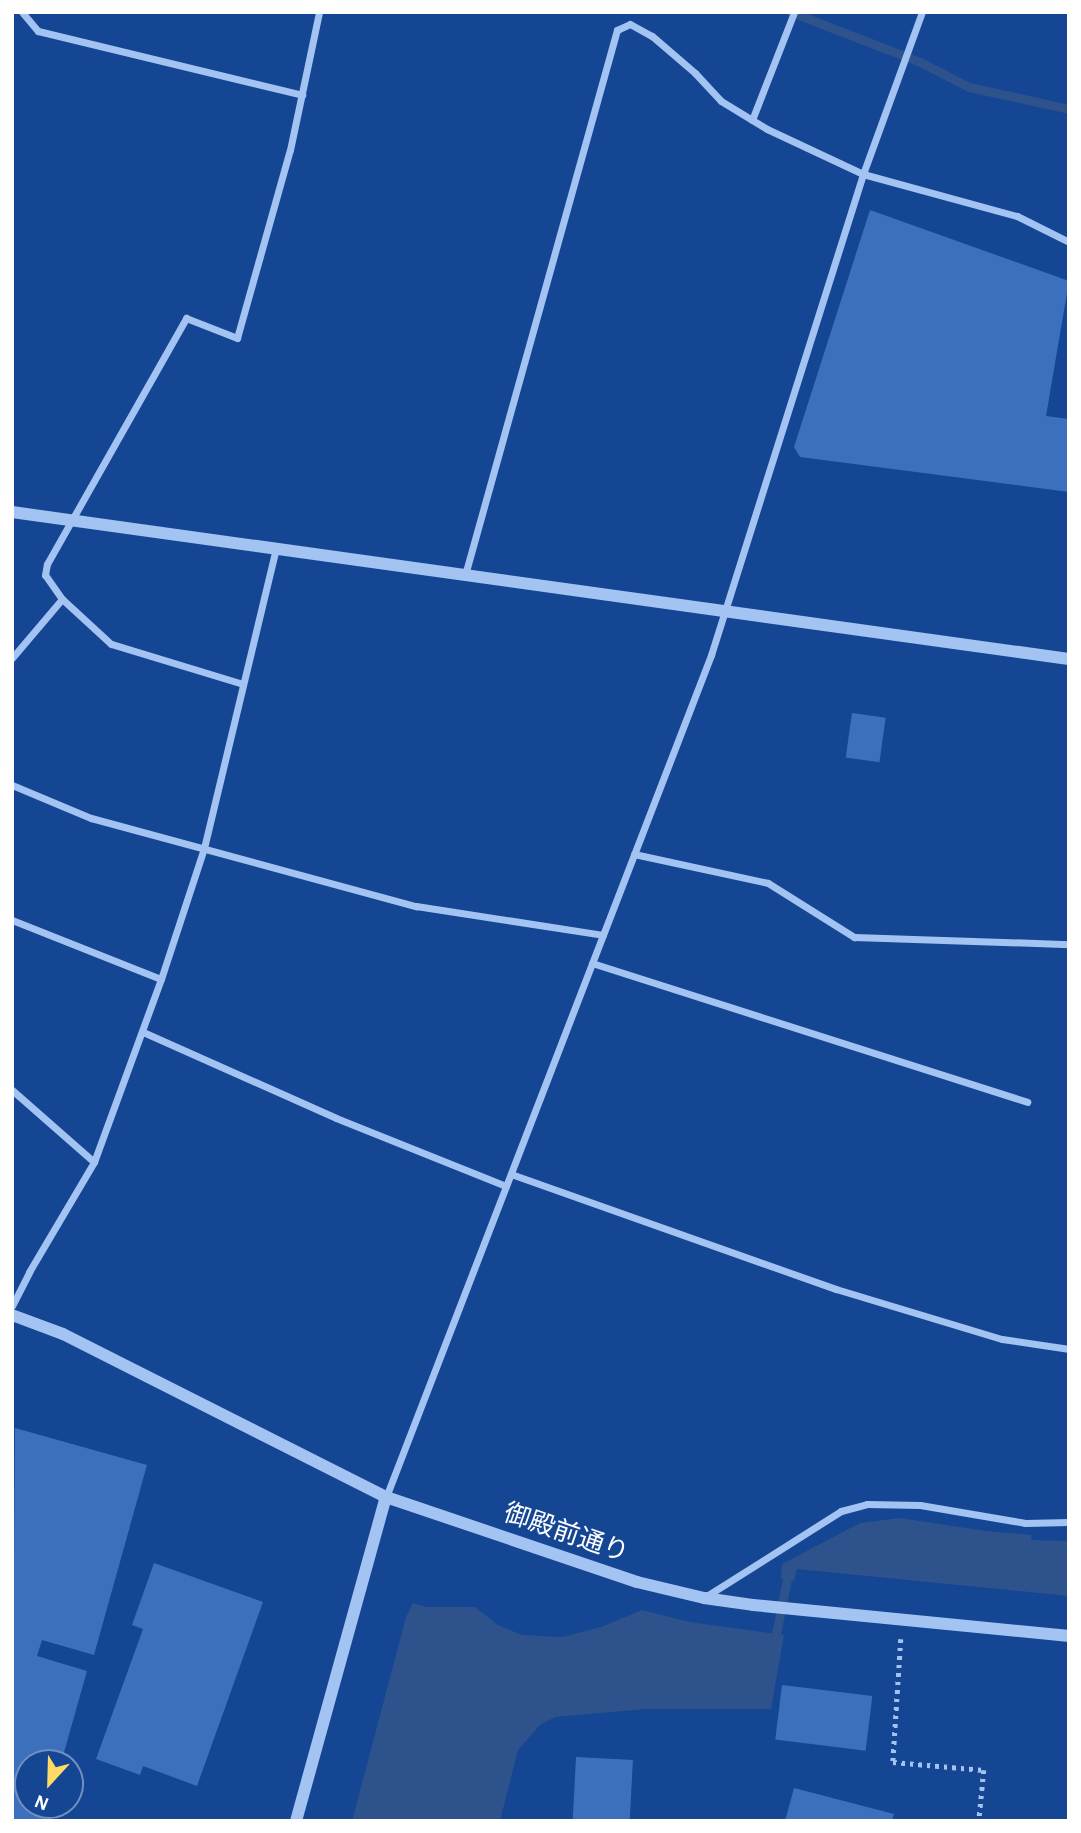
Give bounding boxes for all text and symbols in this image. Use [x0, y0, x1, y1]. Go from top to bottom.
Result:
street label: 御殿前通り [499, 1498, 633, 1570]
north arrow [14, 1749, 84, 1819]
text: N [32, 1791, 51, 1813]

